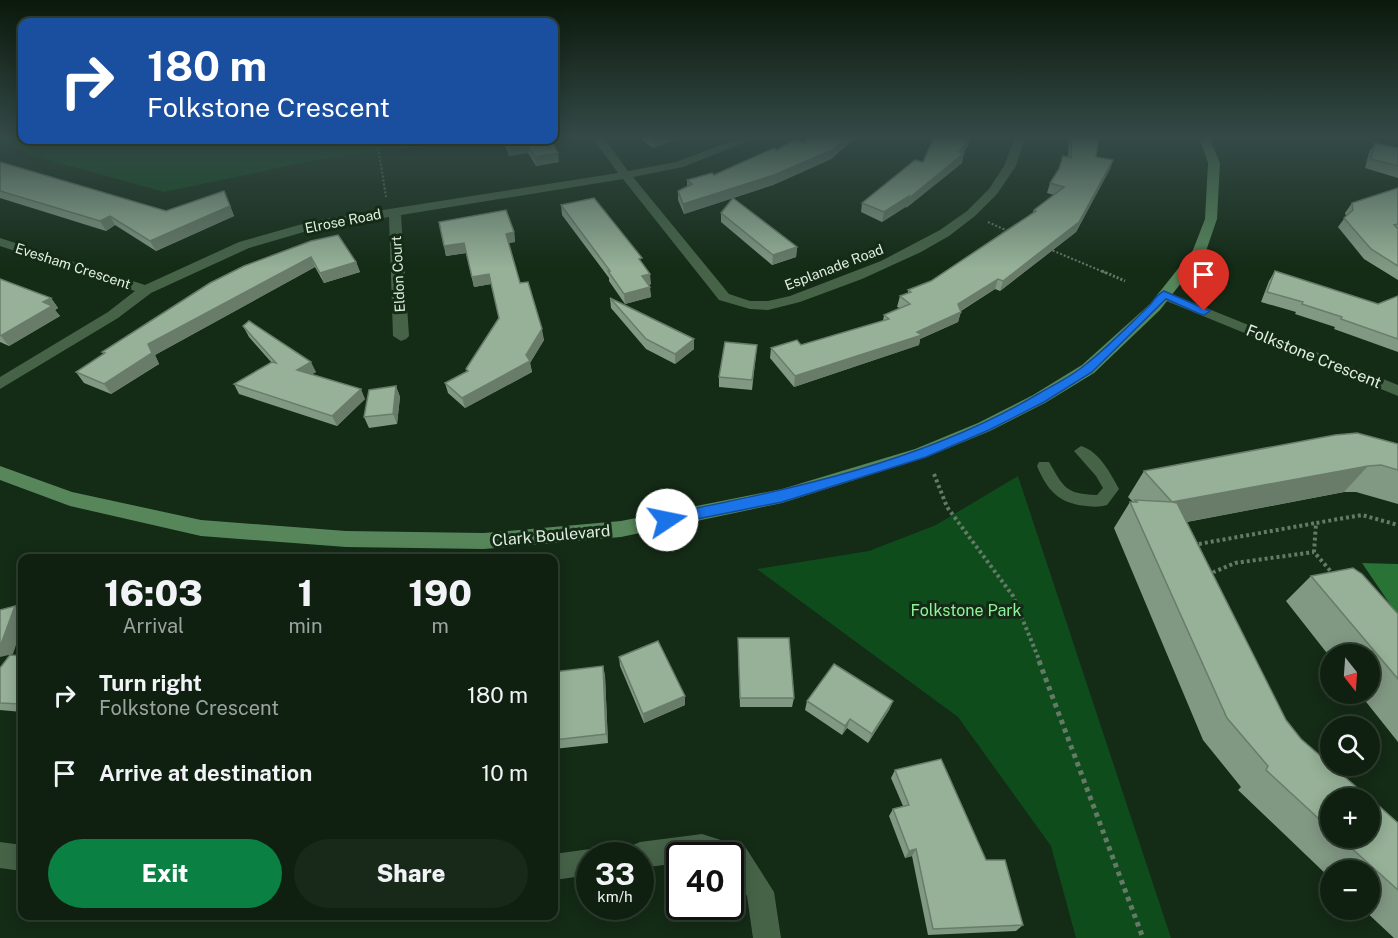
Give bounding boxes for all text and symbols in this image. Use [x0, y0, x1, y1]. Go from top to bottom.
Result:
text: 180 m [147, 41, 267, 90]
icon: right [48, 42, 126, 120]
text: Folkstone Crescent [147, 91, 390, 123]
street label: Elrose Road [303, 206, 383, 236]
street label: Eldon Court [388, 235, 408, 313]
street label: Evesham Crescent [13, 240, 133, 292]
street label: Esplanade Road [782, 241, 886, 293]
pin [1178, 249, 1229, 311]
icon: arrive [1187, 258, 1220, 291]
street label: Folkstone Crescent [1243, 321, 1384, 392]
position arrow [635, 488, 699, 552]
street label: Clark Boulevard [491, 521, 611, 550]
text: 16:03 [104, 572, 203, 614]
text: 1 [298, 572, 313, 614]
text: 190 [408, 572, 472, 614]
park label: Folkstone Park [910, 601, 1022, 620]
text: Arrival [122, 614, 184, 638]
text: min [289, 614, 322, 638]
text: m [432, 614, 449, 638]
north arrow [1320, 644, 1380, 704]
map controls [1320, 644, 1380, 920]
text: Turn right [99, 670, 202, 696]
icon: right [48, 679, 81, 712]
text: 180 m [467, 682, 528, 708]
text: Folkstone Crescent [99, 696, 279, 720]
button: search [1320, 716, 1380, 776]
icon: arrive [48, 757, 81, 790]
text: Arrive at destination [99, 760, 312, 786]
text: 10 m [481, 760, 528, 786]
button: + [1320, 788, 1380, 848]
button: Exit [48, 839, 282, 908]
button: Share [294, 839, 528, 908]
speed limit sign: 40 [666, 842, 744, 920]
text: 33 [595, 856, 635, 892]
button: − [1320, 860, 1380, 920]
text: km/h [597, 888, 633, 905]

